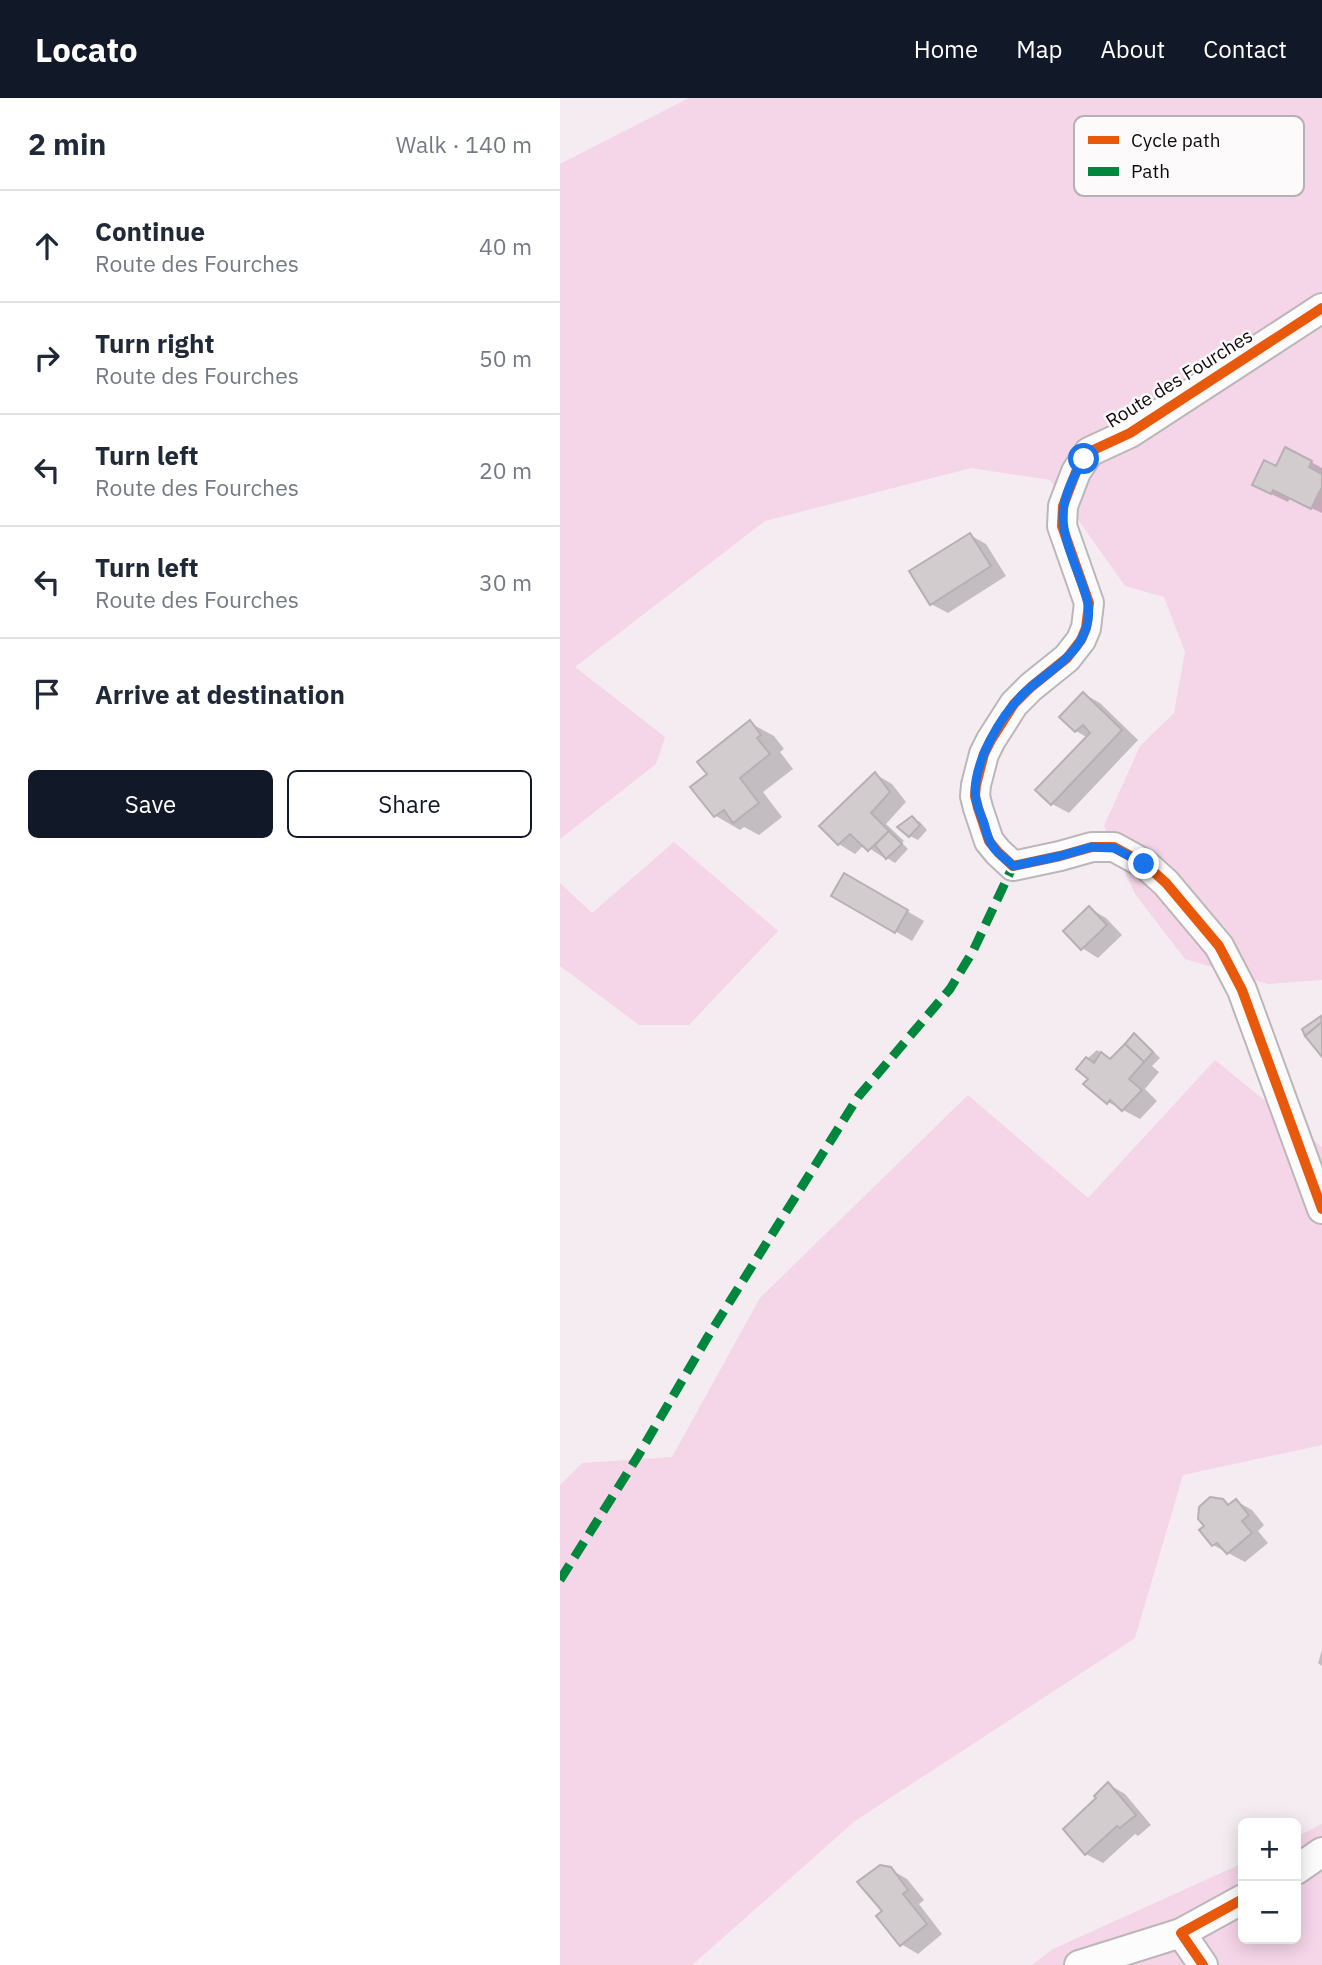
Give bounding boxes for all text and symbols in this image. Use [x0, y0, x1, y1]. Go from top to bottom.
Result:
text: Locato [35, 28, 138, 71]
text: Home [914, 33, 978, 65]
text: Map [1016, 33, 1062, 65]
text: About [1100, 33, 1165, 65]
text: Contact [1203, 33, 1287, 65]
legend [1074, 116, 1304, 196]
text: 2 min [28, 124, 106, 163]
text: Cycle path [1131, 128, 1220, 152]
text: Walk · 140 m [396, 129, 532, 159]
text: Path [1131, 159, 1170, 183]
text: Continue [95, 214, 205, 248]
icon: ahead [28, 227, 66, 265]
text: 40 m [479, 231, 532, 261]
text: Route des Fourches [95, 248, 299, 278]
street label: Route des Fourches [1101, 323, 1257, 433]
text: Turn right [95, 326, 214, 360]
icon: right [28, 339, 66, 377]
text: 50 m [479, 343, 532, 373]
text: Route des Fourches [95, 360, 299, 390]
text: Turn left [95, 438, 198, 472]
route start [1068, 443, 1099, 474]
icon: left [28, 451, 66, 489]
text: 20 m [479, 455, 532, 485]
text: Route des Fourches [95, 472, 299, 502]
text: Turn left [95, 550, 198, 584]
icon: left [28, 563, 66, 601]
text: 30 m [479, 567, 532, 597]
text: Route des Fourches [95, 584, 299, 614]
icon: arrive [28, 675, 66, 713]
text: Arrive at destination [95, 677, 345, 711]
button: Save [28, 770, 273, 838]
button: Share [287, 770, 532, 838]
route end [1128, 848, 1159, 879]
map controls [1238, 1818, 1301, 1944]
button: + [1238, 1818, 1301, 1881]
button: − [1238, 1881, 1301, 1944]

